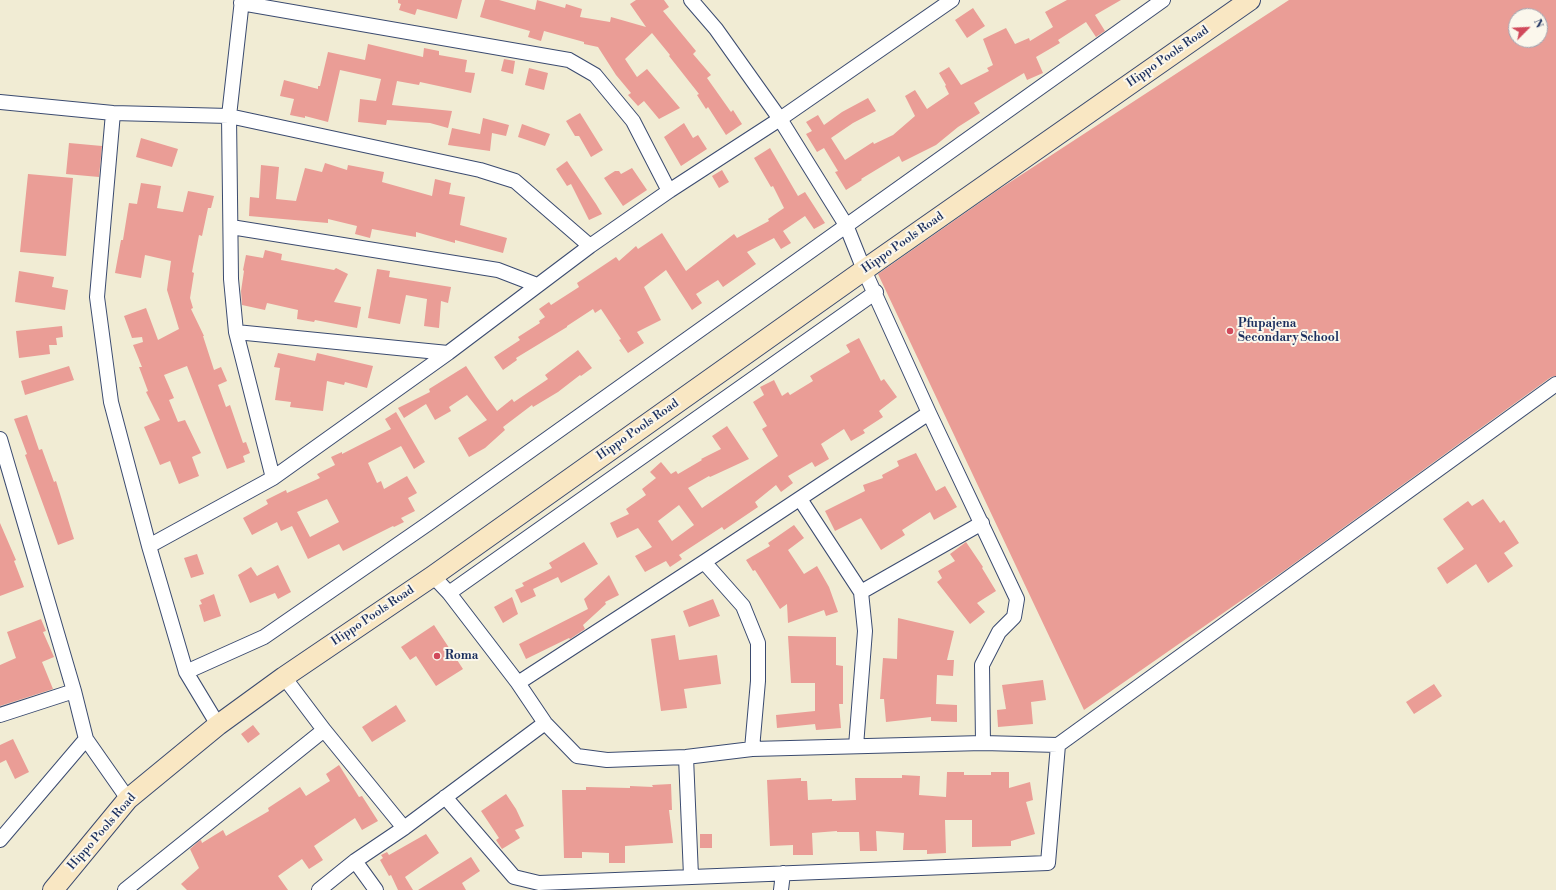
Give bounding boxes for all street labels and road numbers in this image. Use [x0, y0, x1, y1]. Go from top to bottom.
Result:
street label: Hippo Pools Road [1124, 23, 1212, 91]
street label: Hippo Pools Road [859, 209, 947, 277]
street label: Hippo Pools Road [594, 396, 682, 464]
street label: Hippo Pools Road [329, 583, 417, 649]
street label: Hippo Pools Road [65, 791, 139, 873]

